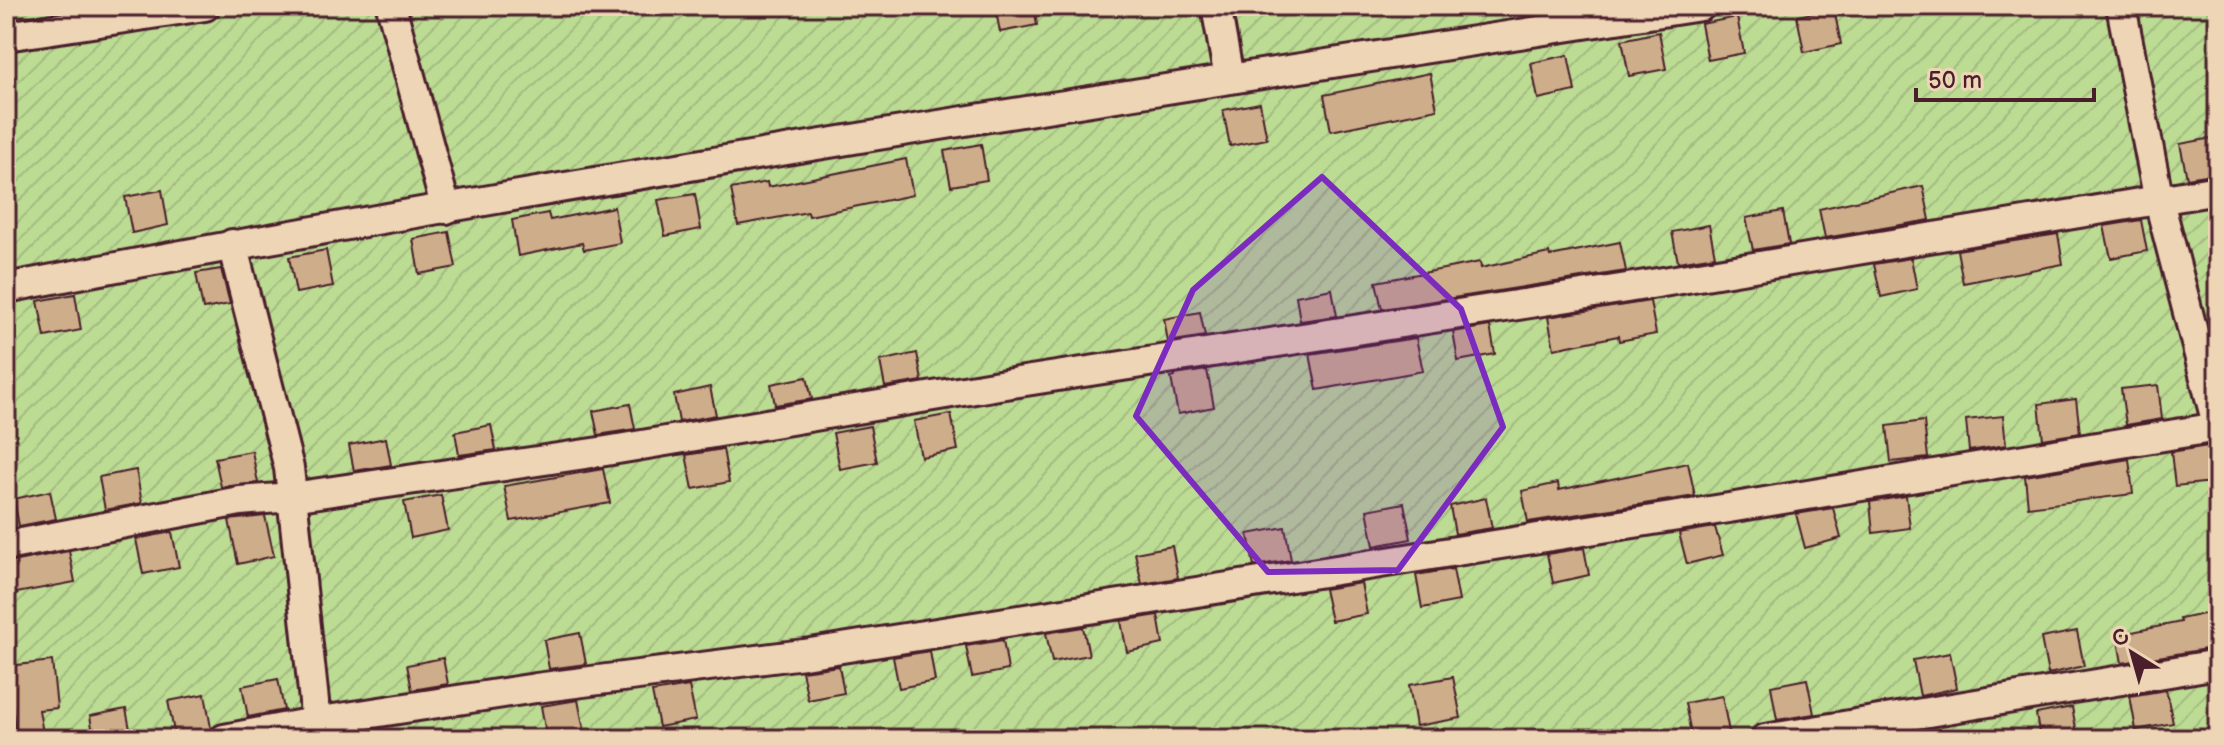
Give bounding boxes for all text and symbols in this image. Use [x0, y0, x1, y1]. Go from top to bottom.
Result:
scale bar [1916, 52, 2094, 102]
text: 50 m [1928, 66, 1982, 95]
north arrow [2092, 613, 2172, 693]
text: С [2107, 623, 2135, 654]

